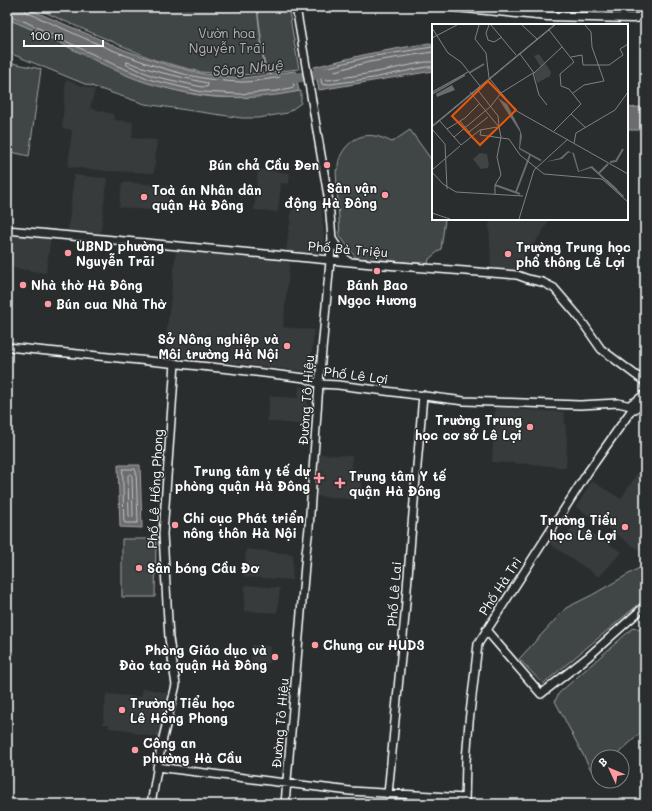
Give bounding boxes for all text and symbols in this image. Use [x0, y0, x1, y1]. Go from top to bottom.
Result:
scale bar [24, 22, 103, 48]
park label: Vườn hoa Nguyễn Trãi [189, 24, 265, 56]
inset map [432, 24, 628, 220]
text: 100 m [30, 27, 64, 43]
water label: Sông Nhuệ [212, 55, 284, 80]
place label: Bún chả Cầu Đen [208, 156, 319, 173]
marker: Bún chả Cầu Đen [322, 160, 332, 170]
place label: Sân vận động Hà Đông [285, 179, 377, 211]
place label: Toà án Nhân dân quận Hà Đông [152, 181, 262, 213]
marker: Sân vận động Hà Đông [380, 190, 390, 200]
marker: Toà án Nhân dân quận Hà Đông [139, 192, 149, 202]
place label: UBND phường Nguyễn Trãi [76, 237, 164, 270]
street label: Phố Bà Triệu [307, 237, 389, 260]
place label: Trường Trung học phổ thông Lê Lợi [516, 238, 631, 270]
marker: UBND phường Nguyễn Trãi [63, 248, 73, 258]
marker: Trường Trung học phổ thông Lê Lợi [503, 249, 513, 259]
marker: Bánh Bao Ngọc Hương [372, 266, 382, 276]
place label: Nhà thờ Hà Đông [31, 276, 143, 293]
place label: Bánh Bao Ngọc Hương [338, 276, 417, 308]
marker: Nhà thờ Hà Đông [18, 280, 28, 290]
place label: Bún cua Nhà Thờ [56, 295, 167, 312]
marker: Bún cua Nhà Thờ [43, 299, 53, 309]
place label: Sở Nông nghiệp và Môi trường Hà Nội [158, 330, 279, 362]
marker: Sở Nông nghiệp và Môi trường Hà Nội [282, 341, 292, 351]
street label: Đường Tô Hiệu [294, 354, 317, 446]
street label: Phố Lê Lợi [323, 362, 389, 387]
place label: Trường Trung học cơ sở Lê Lợi [415, 411, 522, 443]
marker: Trường Trung học cơ sở Lê Lợi [525, 422, 535, 432]
street label: Phố Lê Hồng Phong [143, 429, 166, 549]
place label: Trung tâm y tế dự phòng quận Hà Đông [175, 462, 312, 494]
place label: Trung tâm Y tế quận Hà Đông [349, 467, 447, 499]
marker: Trung tâm y tế dự phòng quận Hà Đông [313, 472, 325, 484]
marker: Trung tâm Y tế quận Hà Đông [334, 477, 346, 489]
place label: Chi cục Phát triển nông thôn Hà Nội [183, 509, 304, 541]
place label: Trường Tiểu học Lê Lợi [540, 511, 617, 543]
marker: Chi cục Phát triển nông thôn Hà Nội [170, 520, 180, 530]
marker: Trường Tiểu học Lê Lợi [620, 522, 630, 532]
street label: Phố Hà Trì [474, 553, 525, 618]
place label: Sân bóng Cầu Đơ [147, 559, 259, 576]
street label: Phố Lê Lai [383, 561, 404, 627]
marker: Sân bóng Cầu Đơ [134, 563, 144, 573]
place label: Chung cư HUD3 [323, 636, 424, 653]
marker: Chung cư HUD3 [310, 640, 320, 650]
place label: Phòng Giáo dục và Đào tạo quận Hà Đông [119, 641, 267, 673]
marker: Phòng Giáo dục và Đào tạo quận Hà Đông [270, 652, 280, 662]
street label: Đường Tô Hiệu [267, 677, 292, 769]
place label: Trường Tiểu học Lê Hồng Phong [130, 694, 235, 726]
marker: Trường Tiểu học Lê Hồng Phong [117, 705, 127, 715]
place label: Công an phường Hà Cầu [143, 734, 242, 766]
marker: Công an phường Hà Cầu [130, 745, 140, 755]
north arrow [590, 749, 630, 789]
text: B [594, 754, 610, 770]

